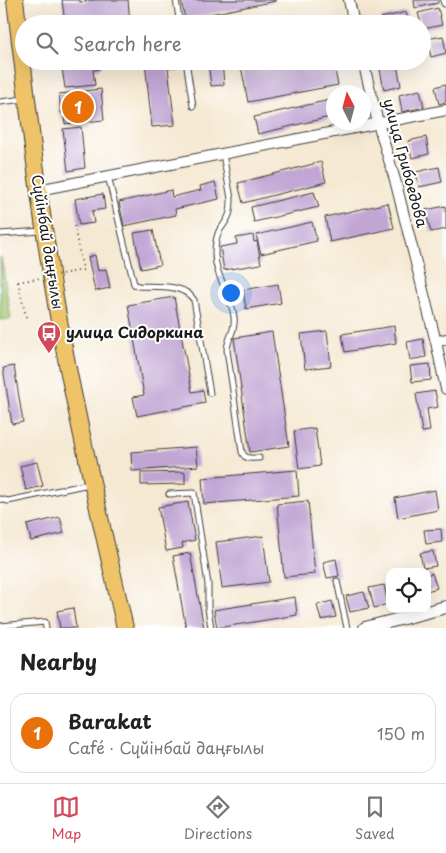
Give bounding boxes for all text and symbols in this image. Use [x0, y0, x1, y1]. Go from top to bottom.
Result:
search box [15, 15, 431, 70]
icon: search [33, 29, 61, 57]
text: Search here [73, 29, 182, 57]
north arrow [326, 85, 371, 130]
pin: 1 [62, 88, 94, 126]
street label: улица Грибоедова [378, 95, 435, 230]
street label: Сүйінбай даңғылы [26, 173, 70, 311]
your location [218, 280, 244, 306]
bus stop icon: улица Сидоркина [36, 320, 62, 354]
place label: улица Сидоркина [66, 320, 204, 343]
map controls [386, 568, 431, 613]
button: locate [386, 568, 431, 613]
text: Nearby [20, 645, 97, 677]
text: Barakat [68, 707, 152, 735]
text: 1 [33, 721, 41, 745]
text: 150 m [377, 721, 425, 745]
text: Café · Сүйінбай даңғылы [68, 735, 264, 759]
tab: Map [51, 793, 81, 844]
tab: Directions [184, 793, 252, 844]
tab: Saved [355, 793, 395, 844]

